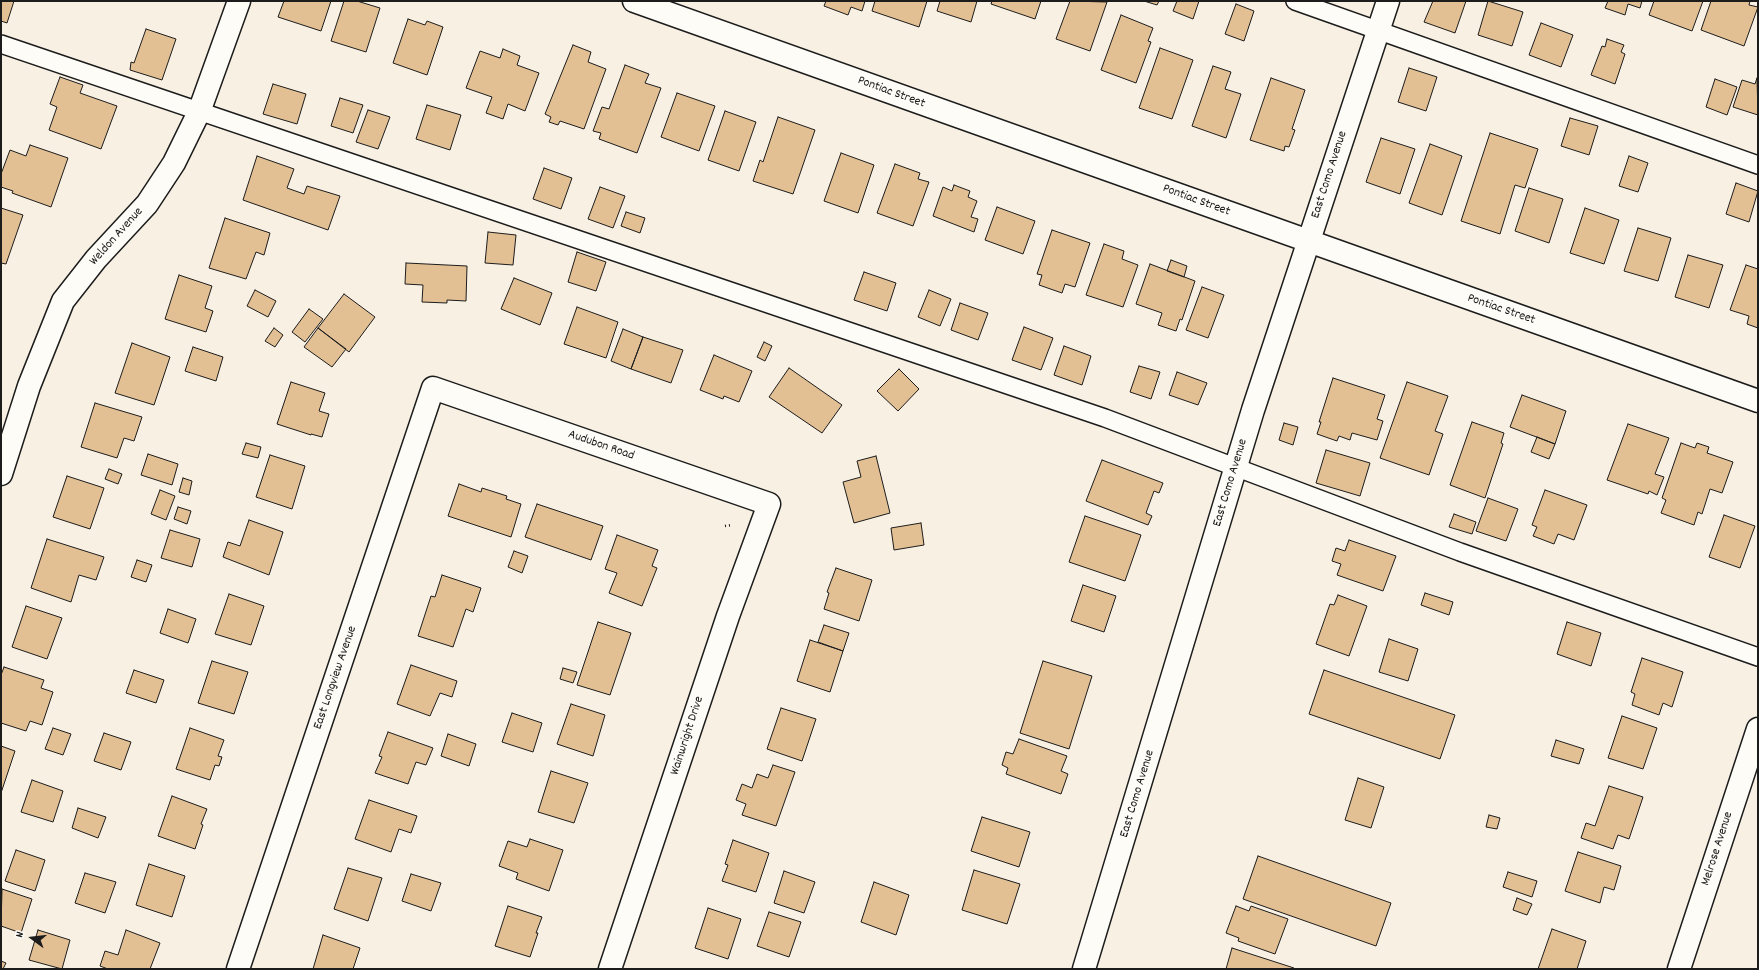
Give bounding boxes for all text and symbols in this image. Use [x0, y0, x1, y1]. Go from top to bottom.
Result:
street label: Pontiac Street [855, 74, 927, 112]
street label: East Como Avenue [1309, 129, 1351, 221]
street label: Pontiac Street [1160, 182, 1232, 220]
street label: Weldon Avenue [87, 205, 147, 269]
street label: Pontiac Street [1465, 291, 1537, 329]
street label: Audubon Road [566, 427, 636, 465]
street label: East Como Avenue [1210, 437, 1252, 529]
street label: East Longview Avenue [311, 624, 361, 732]
street label: Wainwright Drive [668, 695, 708, 777]
street label: East Como Avenue [1117, 748, 1159, 840]
street label: Melrose Avenue [1699, 810, 1737, 888]
north arrow [12, 918, 52, 958]
text: N [12, 930, 29, 940]

